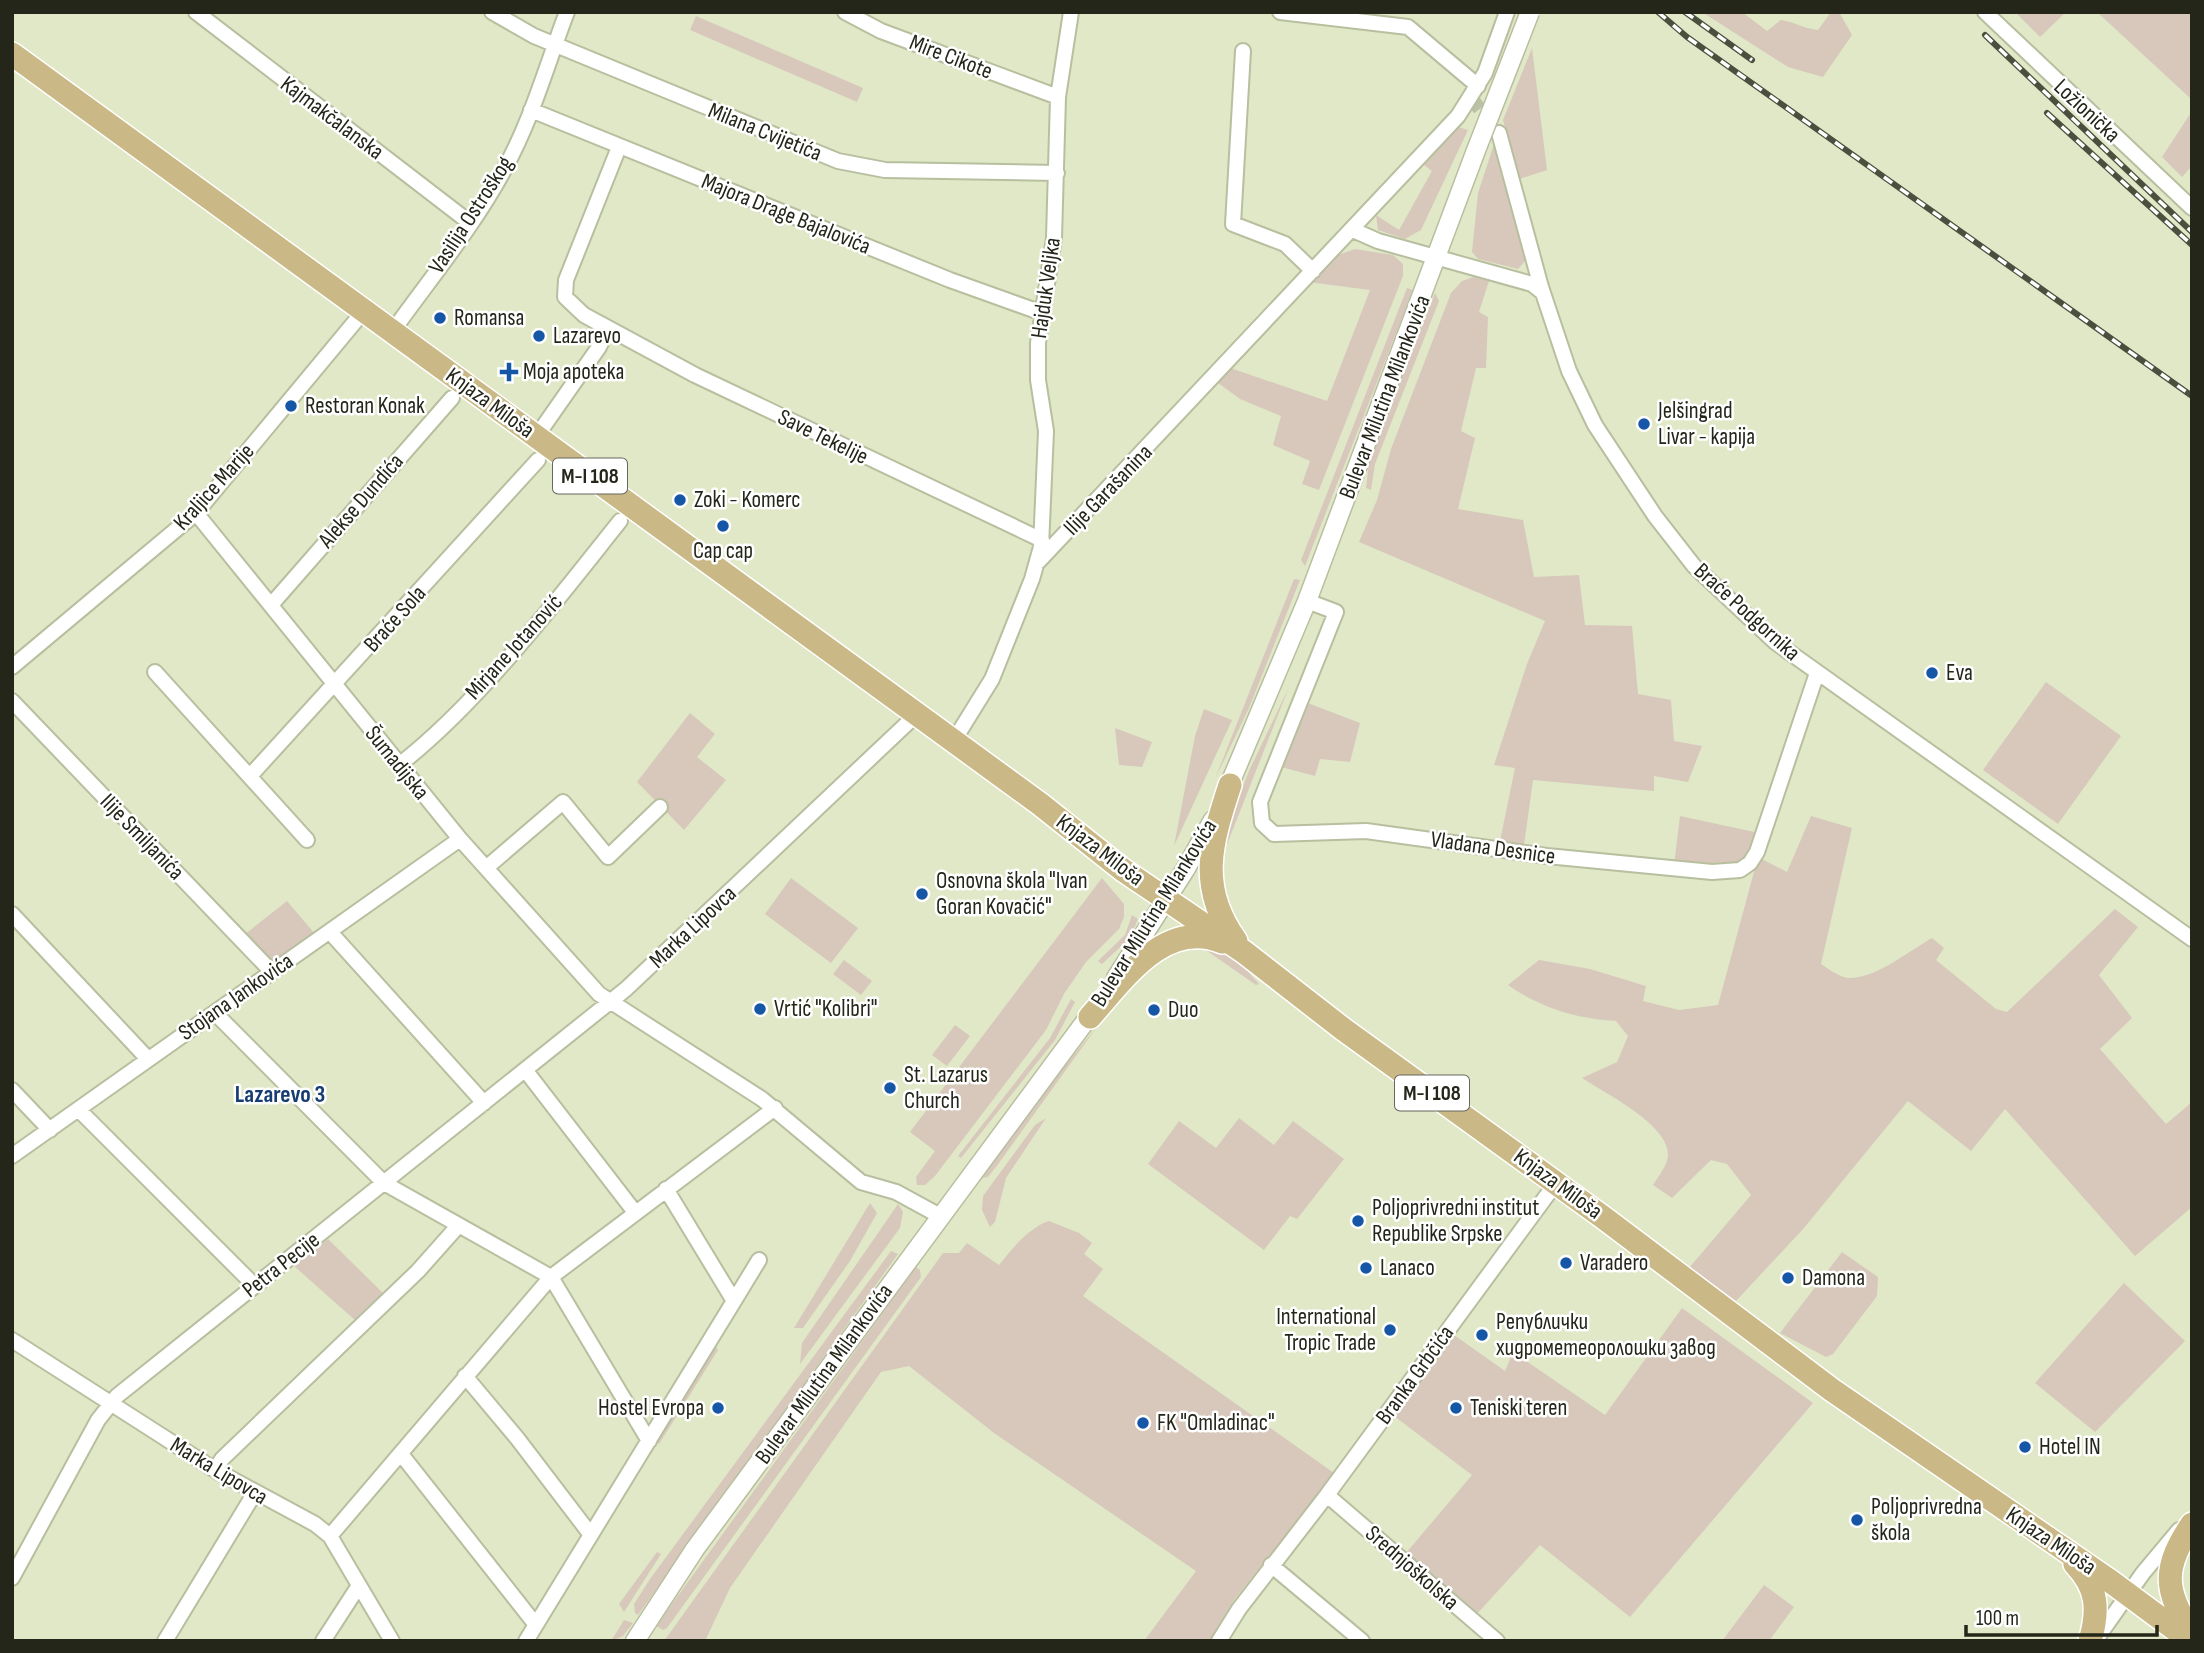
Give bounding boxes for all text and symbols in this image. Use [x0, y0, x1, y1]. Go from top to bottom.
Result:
street label: Mire Cikote [906, 28, 996, 86]
street label: Kajmakčalanska [275, 70, 389, 166]
street label: Ložionička [2048, 73, 2126, 149]
street label: Milana Cvijetića [704, 97, 826, 167]
street label: Vasilija Ostroškog [423, 151, 519, 279]
street label: Majora Drage Bajalovića [697, 167, 875, 261]
street label: Hajduk Veljka [1025, 236, 1067, 340]
street label: Bulevar Milutina Milankovića [1333, 291, 1437, 503]
place label: Romansa [454, 304, 524, 332]
marker: Romansa [432, 310, 448, 326]
place label: Lazarevo [553, 322, 621, 350]
marker: Lazarevo [531, 328, 547, 344]
place label: Moja apoteka [523, 358, 624, 386]
street label: Knjaza Miloša [440, 362, 540, 444]
marker: Moja apoteka [501, 364, 517, 380]
place label: Restoran Konak [305, 392, 425, 420]
place label: Jelšingrad Livar - kapija [1657, 397, 1755, 451]
marker: Restoran Konak [283, 398, 299, 414]
street label: Save Tekelije [773, 403, 873, 471]
marker: Jelšingrad Livar - kapija [1636, 416, 1652, 432]
street label: Kraljice Marije [168, 438, 260, 536]
street label: Ilije Garašanina [1058, 439, 1158, 541]
street label: Alekse Dundića [312, 448, 410, 555]
road number: M-I 108 [553, 458, 627, 494]
place label: Zoki - Komerc [694, 486, 800, 514]
marker: Zoki - Komerc [672, 492, 688, 508]
marker: Cap cap [715, 518, 731, 534]
place label: Cap cap [693, 537, 753, 565]
street label: Braće Podgornika [1688, 557, 1806, 667]
street label: Braće Sola [358, 580, 432, 658]
street label: Mirjane Jotanović [459, 589, 569, 705]
place label: Eva [1946, 659, 1973, 687]
marker: Eva [1924, 665, 1940, 681]
street label: Šumadijska [359, 720, 435, 806]
street label: Ilije Smiljanića [94, 788, 190, 886]
street label: Knjaza Miloša [1051, 808, 1149, 892]
street label: Bulevar Milutina Milankovića [1085, 814, 1223, 1012]
street label: Vladana Desnice [1429, 825, 1557, 871]
place label: Osnovna škola "Ivan Goran Kovačić" [936, 867, 1088, 921]
street label: Marka Lipovca [644, 880, 742, 974]
marker: Osnovna škola "Ivan Goran Kovačić" [914, 886, 930, 902]
street label: Stojana Jankovića [173, 947, 299, 1047]
place label: Vrtić "Kolibri" [774, 995, 877, 1023]
place label: Duo [1168, 996, 1198, 1024]
marker: Vrtić "Kolibri" [752, 1001, 768, 1017]
marker: Duo [1146, 1002, 1162, 1018]
place label: St. Lazarus Church [904, 1061, 988, 1115]
road number: M-I 108 [1395, 1076, 1469, 1110]
district label: Lazarevo 3 [235, 1080, 325, 1109]
marker: St. Lazarus Church [882, 1080, 898, 1096]
street label: Knjaza Miloša [1508, 1143, 1608, 1225]
place label: Poljoprivredni institut Republike Srpske [1372, 1194, 1539, 1248]
marker: Poljoprivredni institut Republike Srpske [1350, 1213, 1366, 1229]
street label: Petra Pecije [237, 1226, 325, 1304]
place label: Varadero [1580, 1249, 1648, 1277]
place label: Lanaco [1380, 1254, 1435, 1282]
marker: Varadero [1558, 1255, 1574, 1271]
marker: Lanaco [1358, 1260, 1374, 1276]
place label: Damona [1802, 1264, 1865, 1292]
marker: Damona [1780, 1270, 1796, 1286]
street label: Bulevar Milutina Milankovića [749, 1278, 899, 1470]
place label: International Tropic Trade [1276, 1303, 1376, 1357]
place label: Републички хидрометеоролошки завод [1496, 1308, 1716, 1362]
street label: Branka Grbčića [1370, 1320, 1460, 1430]
marker: International Tropic Trade [1382, 1322, 1398, 1338]
marker: Републички хидрометеоролошки завод [1474, 1327, 1490, 1343]
place label: Hostel Evropa [598, 1394, 704, 1422]
place label: Teniski teren [1470, 1394, 1567, 1422]
marker: Hostel Evropa [710, 1400, 726, 1416]
marker: Teniski teren [1448, 1400, 1464, 1416]
place label: FK "Omladinac" [1157, 1409, 1275, 1437]
marker: FK "Omladinac" [1135, 1415, 1151, 1431]
street label: Marka Lipovca [165, 1431, 273, 1511]
place label: Hotel IN [2039, 1433, 2101, 1461]
marker: Hotel IN [2017, 1439, 2033, 1455]
place label: Poljoprivredna škola [1871, 1493, 1982, 1547]
street label: Knjaza Miloša [2001, 1501, 2101, 1581]
marker: Poljoprivredna škola [1849, 1512, 1865, 1528]
street label: Srednjoškolska [1359, 1520, 1465, 1616]
scale bar [1966, 1594, 2157, 1638]
text: 100 m [1976, 1606, 2019, 1631]

